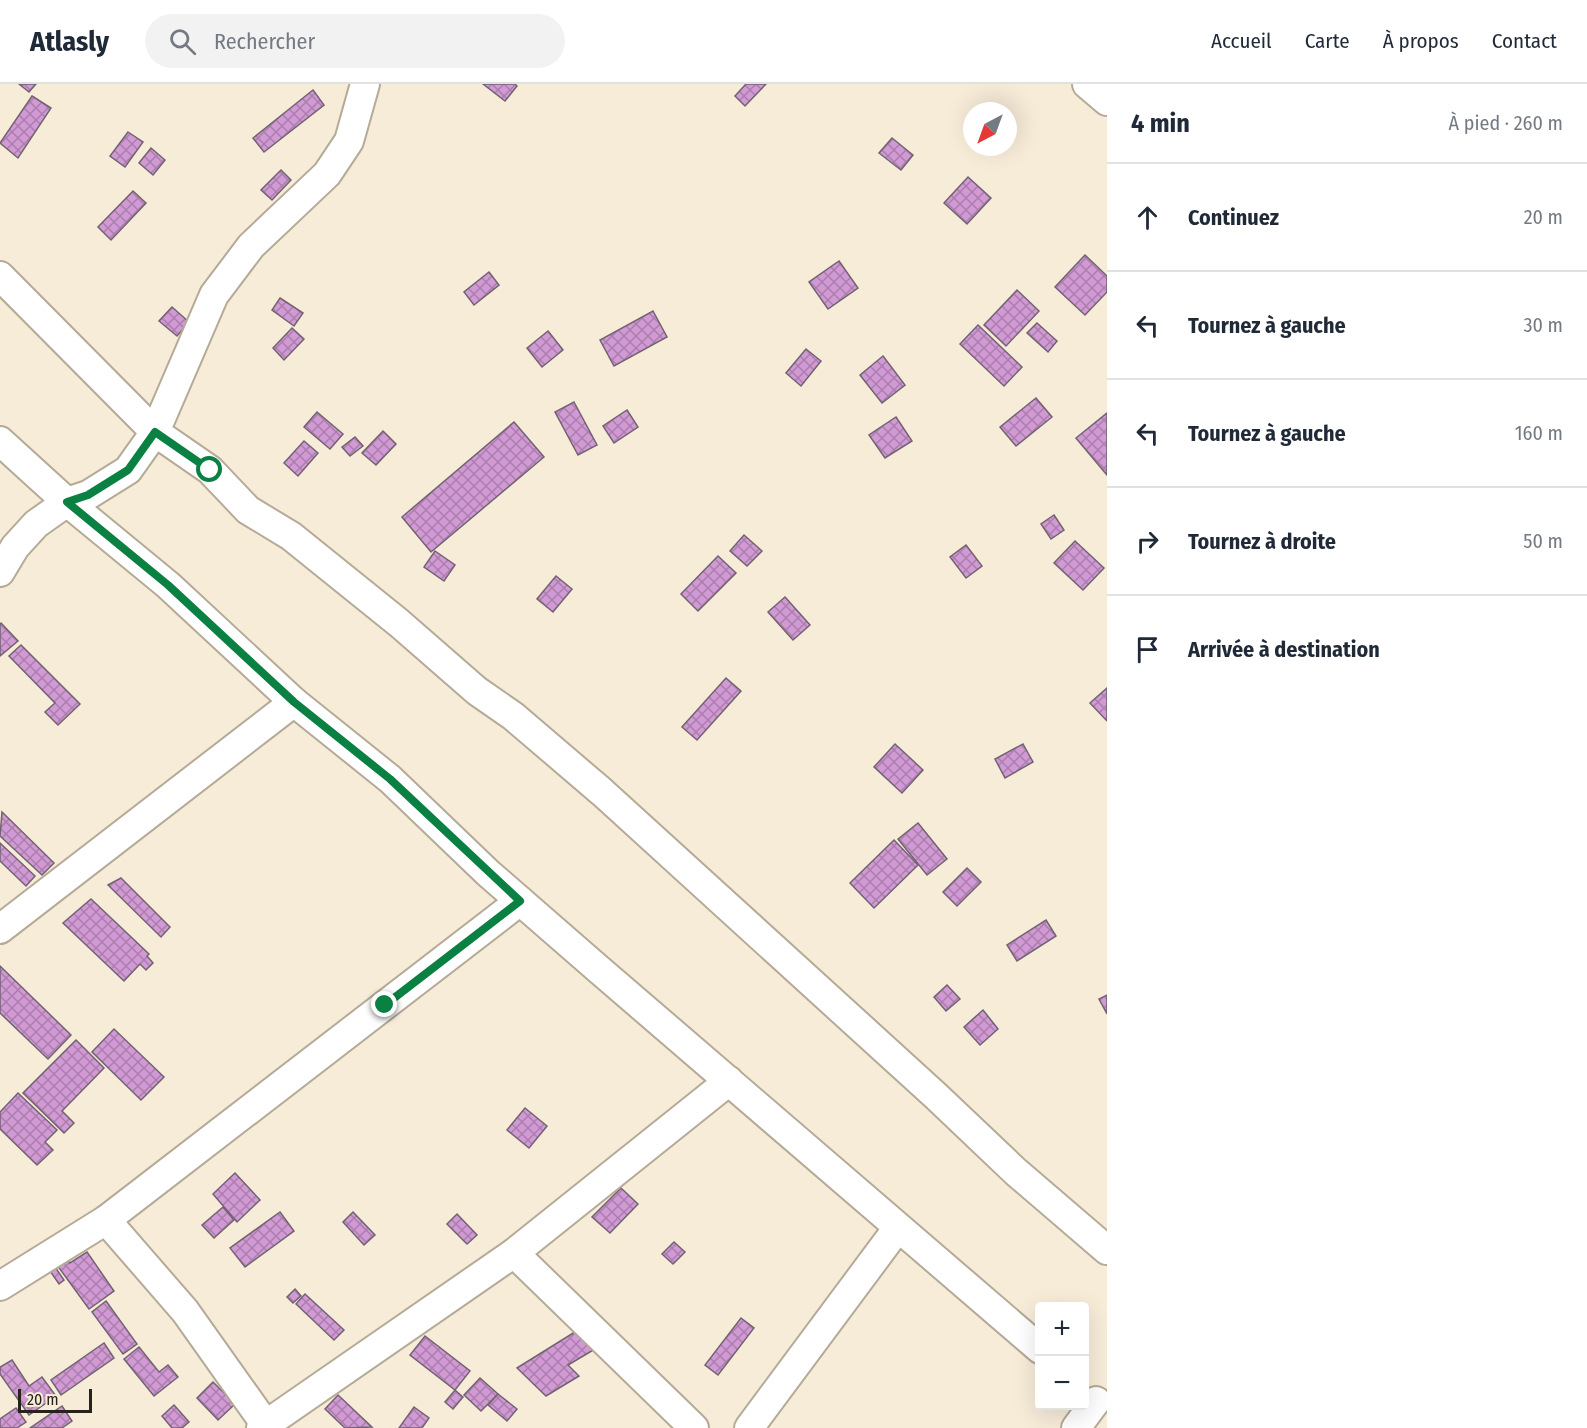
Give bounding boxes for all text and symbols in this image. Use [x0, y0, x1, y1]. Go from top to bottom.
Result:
search box [145, 14, 565, 68]
text: Atlasly [30, 25, 109, 58]
icon: search [166, 25, 199, 58]
text: Rechercher [214, 28, 315, 55]
text: Accueil [1211, 28, 1272, 54]
text: Carte [1305, 28, 1350, 54]
text: À propos [1383, 28, 1459, 54]
text: Contact [1492, 28, 1557, 54]
north arrow [963, 102, 1017, 156]
text: 4 min [1131, 108, 1190, 139]
text: À pied · 260 m [1449, 111, 1563, 135]
icon: ahead [1131, 201, 1164, 234]
text: Continuez [1188, 204, 1279, 231]
text: 20 m [1524, 205, 1563, 229]
icon: left [1131, 309, 1164, 342]
text: Tournez à gauche [1188, 312, 1346, 339]
text: 30 m [1523, 313, 1563, 337]
icon: left [1131, 417, 1164, 450]
text: Tournez à gauche [1188, 420, 1346, 447]
text: 160 m [1515, 421, 1563, 445]
route start [196, 456, 222, 482]
icon: right [1131, 525, 1164, 558]
text: Tournez à droite [1188, 528, 1336, 555]
text: 50 m [1523, 529, 1563, 553]
icon: arrive [1131, 633, 1164, 666]
text: Arrivée à destination [1188, 636, 1380, 663]
route end [371, 991, 397, 1017]
map controls [1035, 1302, 1089, 1410]
button: + [1035, 1302, 1089, 1356]
button: − [1035, 1356, 1089, 1410]
scale bar [18, 1386, 92, 1414]
text: 20 m [27, 1390, 58, 1409]

